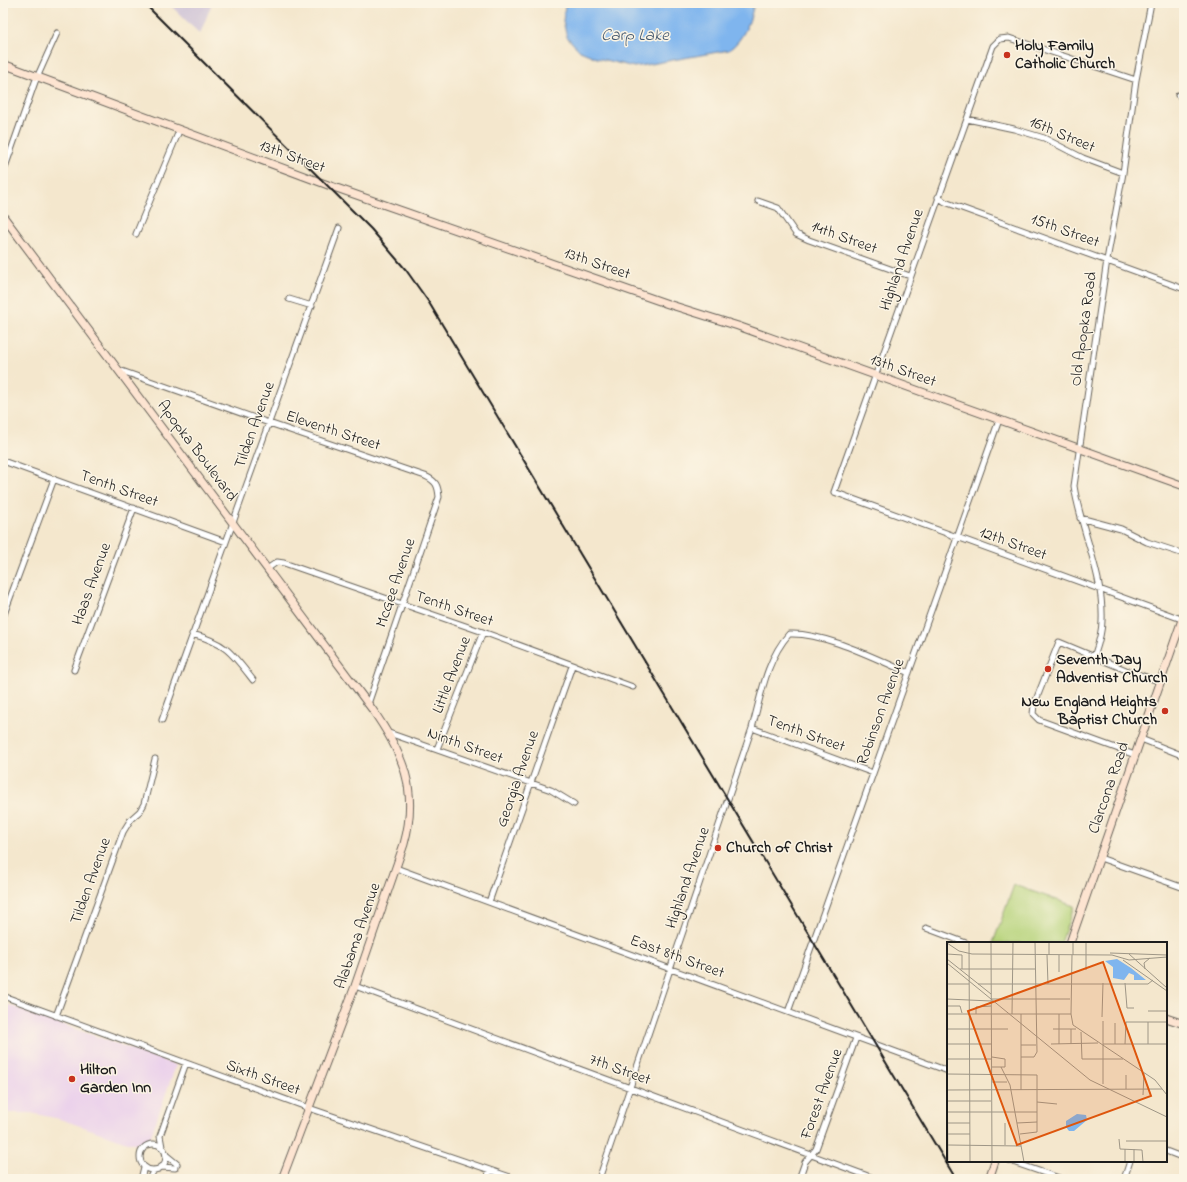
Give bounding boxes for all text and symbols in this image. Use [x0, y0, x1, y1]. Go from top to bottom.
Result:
water label: Carp Lake [601, 23, 670, 48]
place label: Holy Family Catholic Church [1015, 34, 1115, 76]
marker: Holy Family Catholic Church [1002, 50, 1012, 60]
street label: 16th Street [1025, 110, 1099, 160]
street label: 13th Street [255, 134, 329, 180]
street label: Highland Avenue [873, 205, 931, 314]
street label: 15th Street [1027, 207, 1103, 255]
street label: 14th Street [807, 215, 881, 261]
street label: 13th Street [560, 241, 634, 287]
street label: Old Apopka Road [1064, 270, 1104, 388]
street label: 13th Street [866, 348, 940, 394]
street label: Tilden Avenue [228, 378, 282, 472]
street label: Apopka Boulevard [151, 395, 243, 507]
street label: Eleventh Street [282, 404, 384, 458]
street label: Tenth Street [77, 464, 162, 514]
street label: 12th Street [976, 521, 1051, 568]
street label: McGee Avenue [370, 534, 423, 631]
street label: Haas Avenue [66, 538, 118, 629]
street label: Tenth Street [412, 584, 497, 634]
street label: Little Avenue [426, 632, 478, 717]
place label: Seventh Day Adventist Church [1056, 648, 1168, 690]
street label: Robinson Avenue [851, 654, 912, 769]
marker: Seventh Day Adventist Church [1043, 664, 1053, 674]
place label: New England Heights Baptist Church [1021, 690, 1157, 732]
marker: New England Heights Baptist Church [1160, 706, 1170, 716]
street label: Tenth Street [764, 709, 849, 759]
street label: Ninth Street [424, 721, 507, 771]
street label: Georgia Avenue [490, 727, 546, 831]
street label: Clarcona Road [1082, 739, 1136, 837]
street label: Highland Avenue [659, 823, 717, 932]
street label: Tilden Avenue [64, 834, 118, 928]
place label: Church of Christ [726, 836, 833, 860]
marker: Church of Christ [713, 843, 723, 853]
street label: Alabama Avenue [329, 879, 388, 992]
street label: East 8th Street [626, 929, 728, 985]
inset map [947, 942, 1167, 1162]
street label: Forest Avenue [794, 1045, 850, 1144]
street label: 7th Street [586, 1048, 655, 1092]
street label: Sixth Street [222, 1053, 304, 1103]
place label: Hilton Garden Inn [80, 1058, 151, 1100]
marker: Hilton Garden Inn [67, 1074, 77, 1084]

